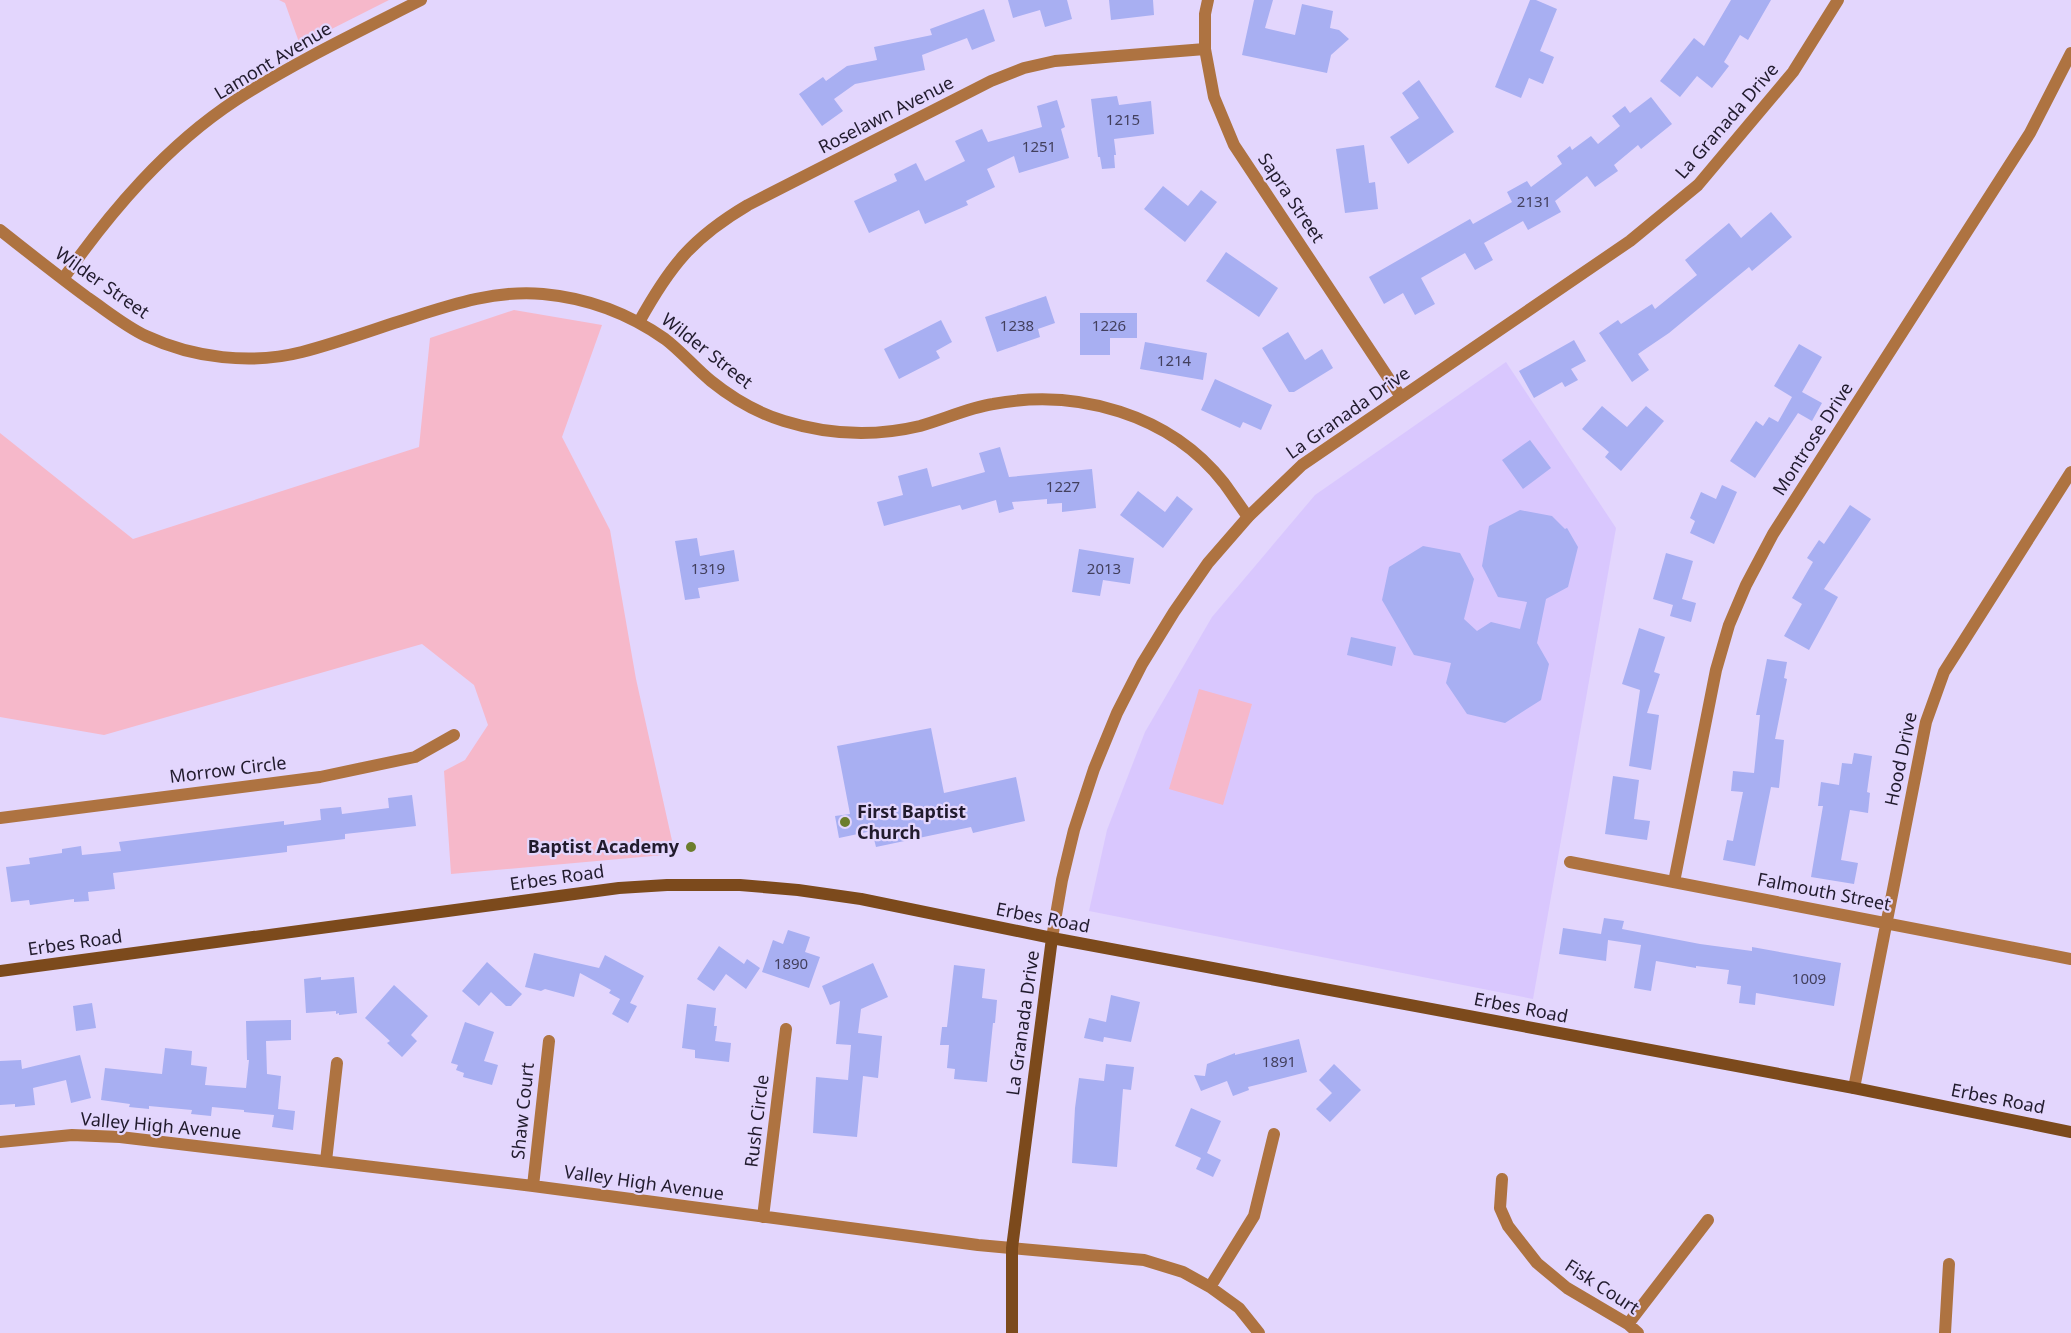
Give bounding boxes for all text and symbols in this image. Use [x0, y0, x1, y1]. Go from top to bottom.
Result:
street label: Lamont Avenue [209, 16, 336, 105]
street label: La Granada Drive [1669, 57, 1783, 183]
street label: Roselawn Avenue [814, 70, 957, 159]
house number: 1215 [1106, 109, 1140, 129]
house number: 1251 [1022, 136, 1056, 156]
street label: Sapra Street [1253, 148, 1331, 247]
house number: 2131 [1517, 191, 1551, 211]
street label: Wilder Street [51, 241, 155, 324]
street label: Wilder Street [657, 307, 759, 394]
house number: 1238 [1000, 315, 1034, 335]
house number: 1226 [1092, 315, 1126, 335]
house number: 1214 [1157, 350, 1192, 370]
street label: La Granada Drive [1281, 360, 1414, 464]
street label: Montrose Drive [1766, 377, 1858, 500]
house number: 1227 [1046, 476, 1080, 496]
house number: 1319 [691, 558, 725, 578]
house number: 2013 [1087, 558, 1121, 578]
street label: Hood Drive [1878, 710, 1922, 808]
street label: Morrow Circle [168, 750, 288, 788]
place label: First Baptist Church [857, 799, 966, 844]
marker: First Baptist Church [838, 815, 852, 829]
place label: Baptist Academy [528, 834, 680, 858]
marker: Baptist Academy [684, 840, 698, 854]
street label: Erbes Road [508, 858, 606, 896]
street label: Falmouth Street [1755, 866, 1893, 916]
street label: Erbes Road [994, 896, 1092, 938]
street label: Erbes Road [26, 923, 124, 961]
street label: La Granada Drive [1000, 949, 1044, 1097]
house number: 1890 [774, 953, 808, 973]
house number: 1009 [1792, 968, 1826, 988]
street label: Erbes Road [1472, 986, 1570, 1028]
house number: 1891 [1262, 1051, 1296, 1071]
street label: Shaw Court [505, 1061, 539, 1161]
street label: Rush Circle [738, 1073, 774, 1169]
street label: Erbes Road [1949, 1077, 2047, 1119]
street label: Valley High Avenue [80, 1106, 243, 1144]
street label: Valley High Avenue [562, 1159, 726, 1205]
street label: Fisk Court [1561, 1253, 1645, 1319]

